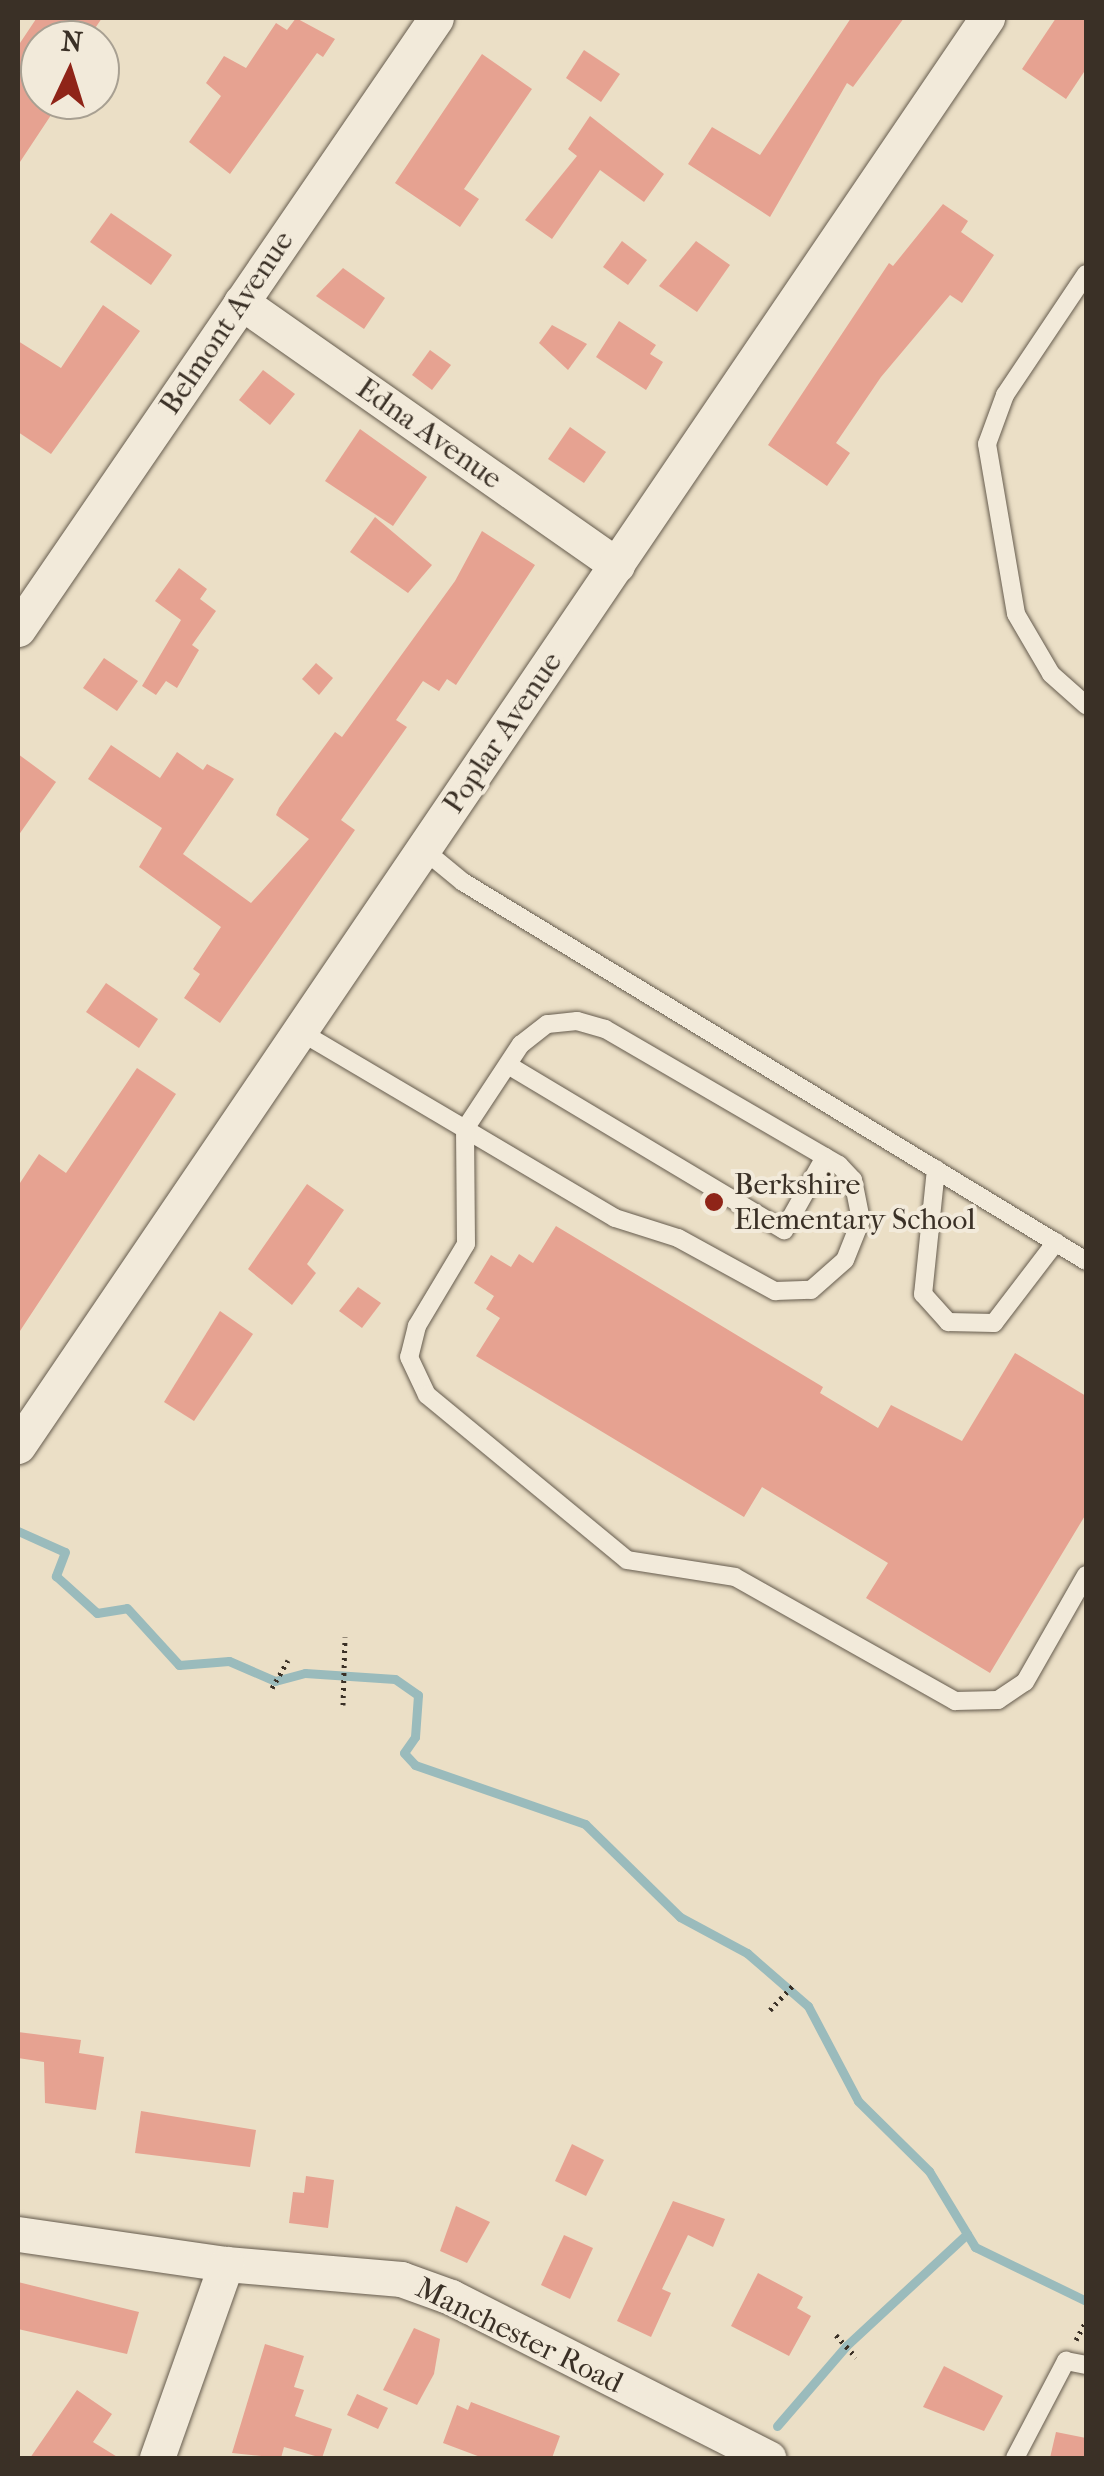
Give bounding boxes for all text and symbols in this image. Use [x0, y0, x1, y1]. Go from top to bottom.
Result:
north arrow [20, 20, 120, 120]
text: N [60, 24, 84, 59]
street label: Belmont Avenue [152, 224, 302, 422]
street label: Edna Avenue [349, 371, 509, 497]
street label: Poplar Avenue [436, 645, 570, 821]
place label: Berkshire Elementary School [734, 1167, 976, 1238]
marker: Berkshire Elementary School [703, 1191, 725, 1213]
street label: Manchester Road [410, 2270, 628, 2402]

